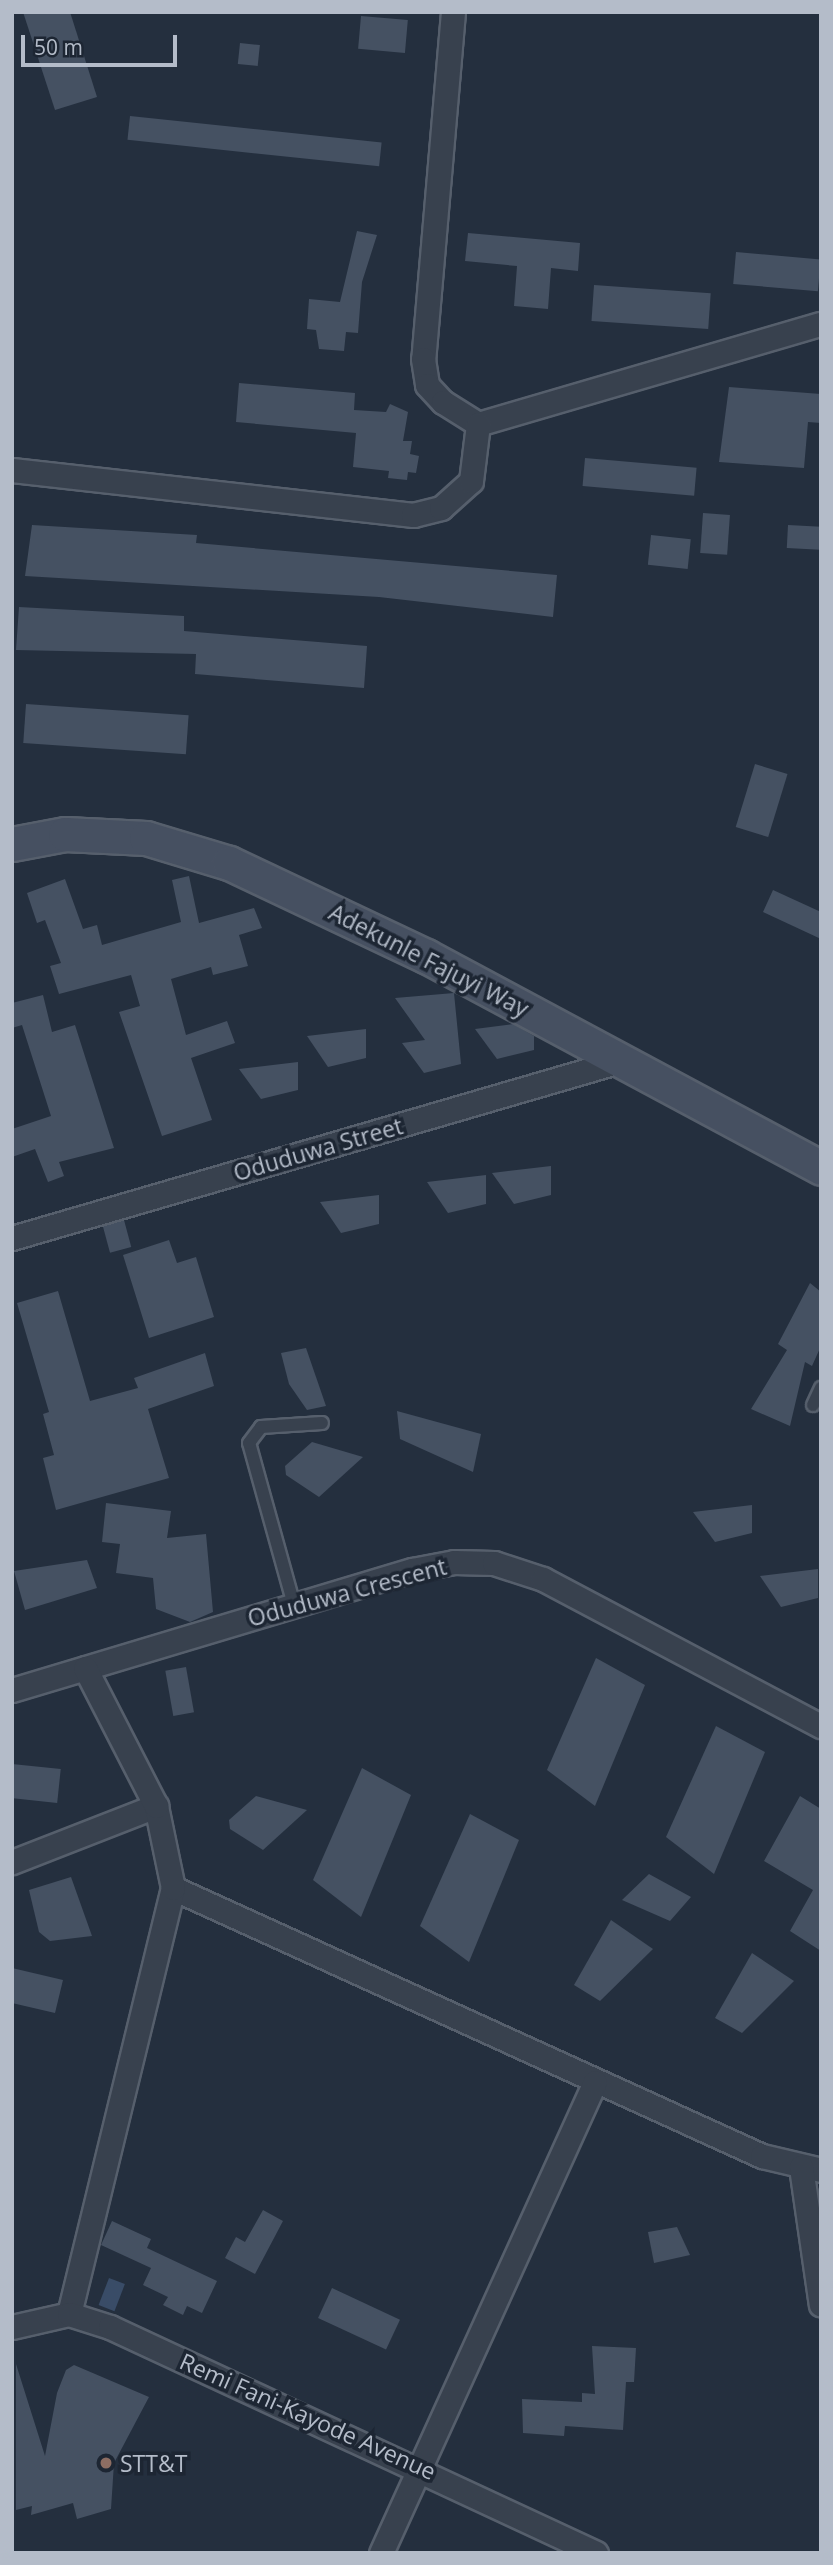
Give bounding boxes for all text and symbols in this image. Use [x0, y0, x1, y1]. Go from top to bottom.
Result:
scale bar [24, 21, 180, 65]
text: 50 m [34, 33, 83, 61]
street label: Adekunle Fajuyi Way [325, 898, 533, 1022]
street label: Oduduwa Street [230, 1112, 406, 1186]
street label: Oduduwa Crescent [245, 1552, 449, 1632]
street label: Remi Fani-Kayode Avenue [176, 2347, 440, 2485]
place label: STT&T [120, 2449, 187, 2477]
marker: STT&T [98, 2455, 114, 2471]

